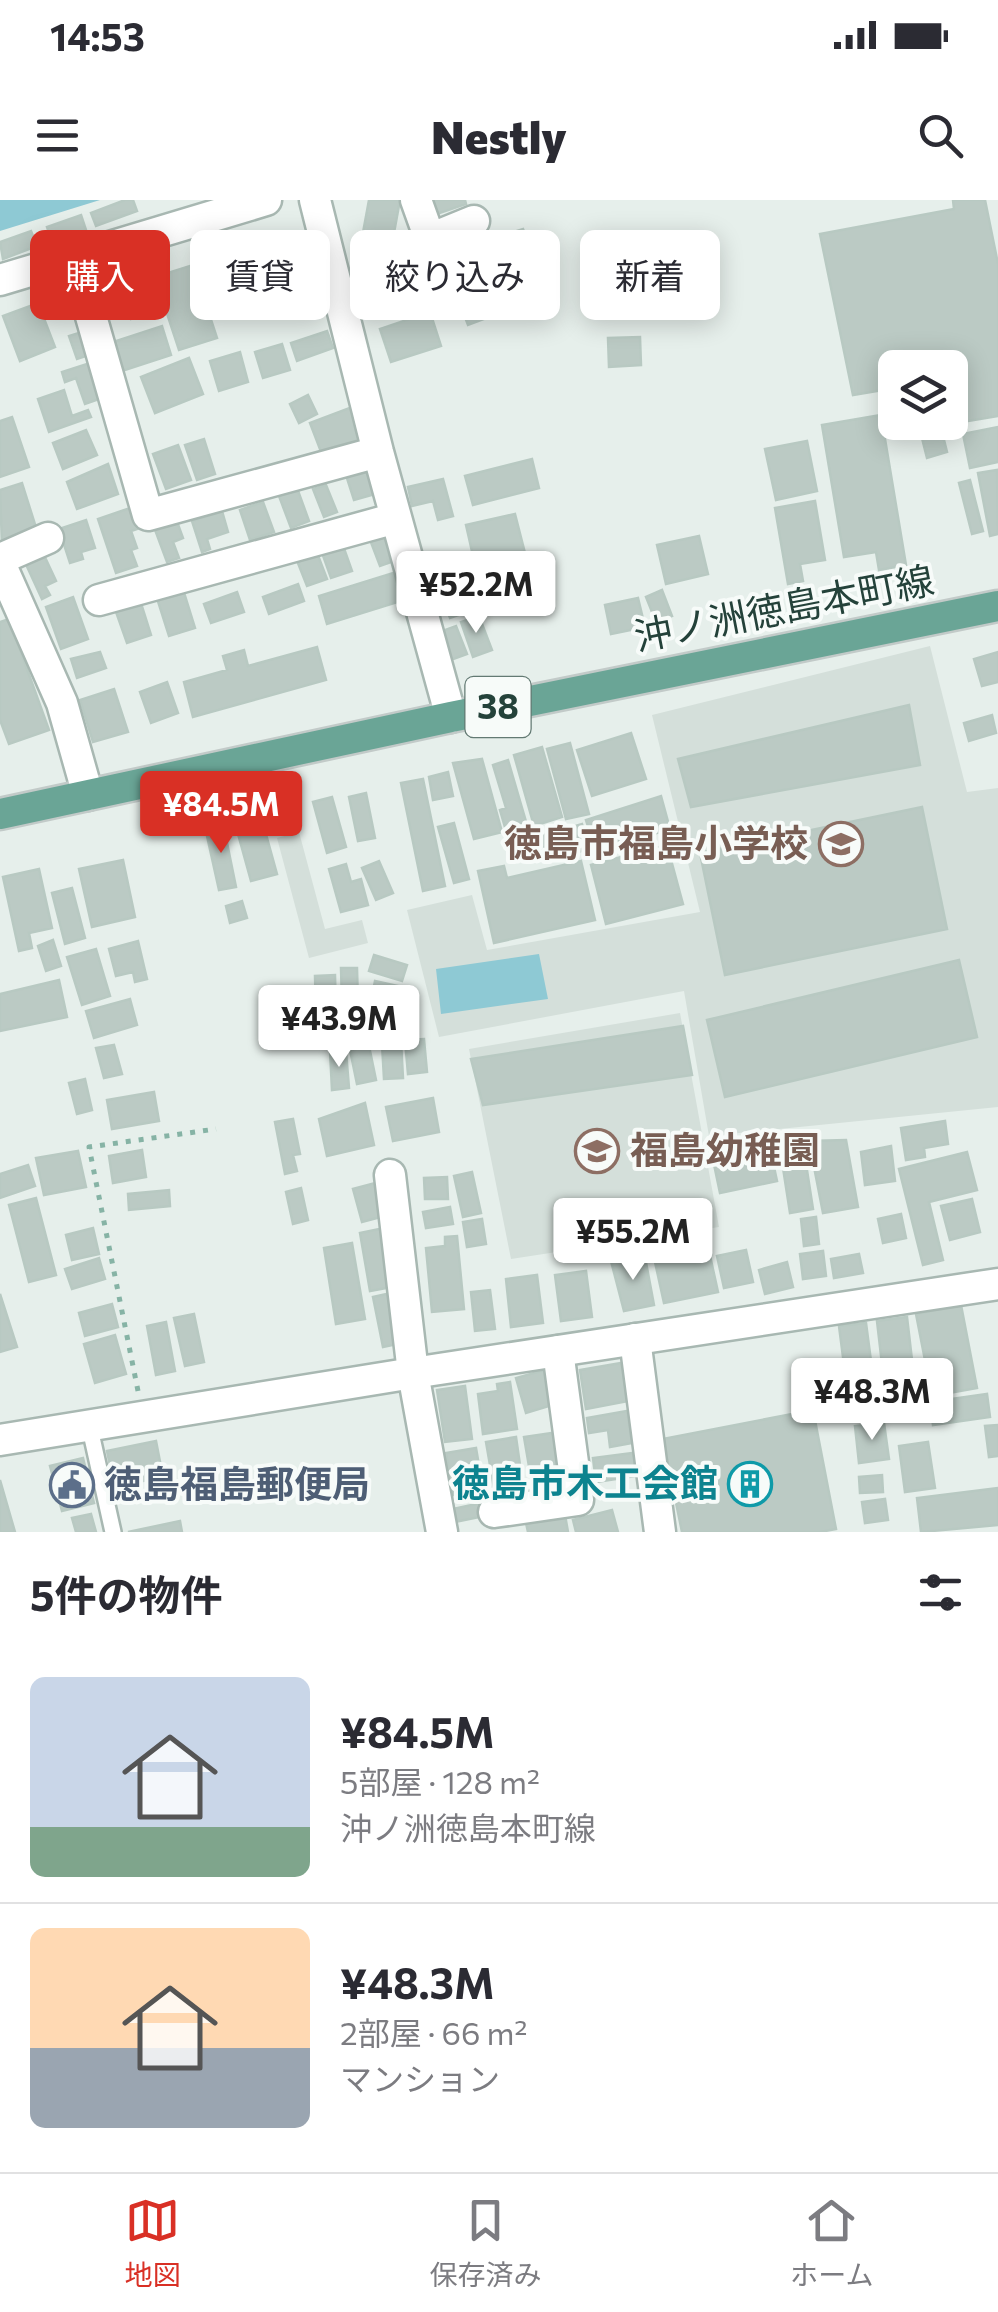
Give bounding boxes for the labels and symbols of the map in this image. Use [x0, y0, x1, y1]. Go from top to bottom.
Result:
pin: ¥52.2M [395, 551, 557, 636]
street label: 沖ノ洲徳島本町線 [630, 554, 937, 659]
road number: 38 [466, 677, 530, 737]
pin: ¥84.5M [140, 771, 302, 856]
place label: 徳島市福島小学校 [504, 818, 808, 865]
school or university icon: 徳島市福島小学校 [818, 821, 864, 867]
pin: ¥43.9M [258, 985, 420, 1070]
place label: 福島幼稚園 [630, 1125, 820, 1172]
school or university icon: 福島幼稚園 [574, 1128, 620, 1174]
pin: ¥55.2M [552, 1198, 714, 1283]
pin: ¥48.3M [791, 1358, 953, 1443]
place label: 徳島市木工会館 [452, 1458, 718, 1505]
place label: 徳島福島郵便局 [104, 1459, 370, 1506]
building icon: 徳島市木工会館 [727, 1461, 773, 1507]
public building icon: 徳島福島郵便局 [49, 1462, 95, 1508]

